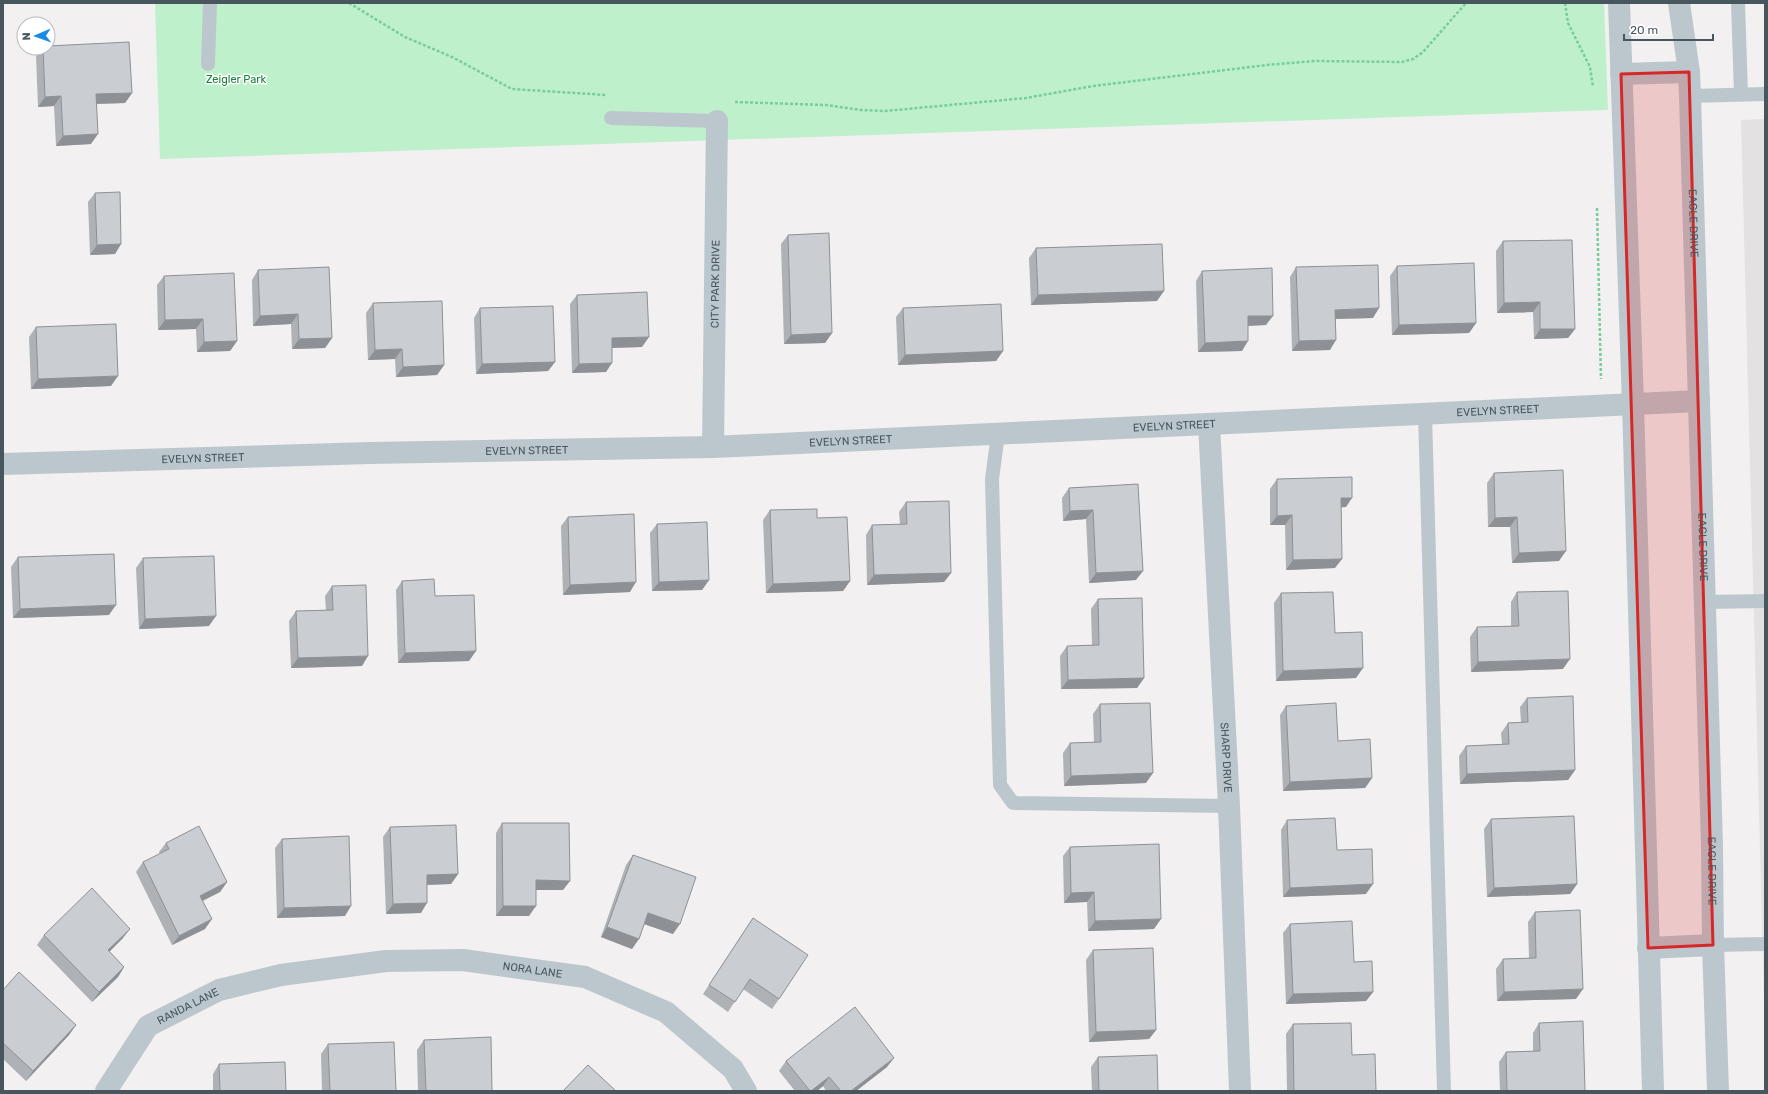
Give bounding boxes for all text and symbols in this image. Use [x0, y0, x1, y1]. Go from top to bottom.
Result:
north arrow [16, 16, 56, 56]
scale bar [1624, 16, 1713, 42]
text: 20 m [1630, 23, 1658, 37]
text: N [20, 32, 33, 41]
park label: Zeigler Park [206, 73, 266, 86]
street label: EAGLE DRIVE [1686, 189, 1701, 258]
street label: CITY PARK DRIVE [708, 239, 723, 328]
street label: EVELYN STREET [1456, 402, 1540, 419]
street label: EVELYN STREET [1133, 418, 1217, 434]
street label: EVELYN STREET [809, 433, 893, 450]
street label: EVELYN STREET [485, 444, 569, 458]
street label: EVELYN STREET [161, 451, 245, 466]
street label: EAGLE DRIVE [1695, 513, 1710, 582]
street label: SHARP DRIVE [1218, 722, 1234, 793]
street label: EAGLE DRIVE [1705, 836, 1719, 906]
street label: NORA LANE [502, 960, 563, 981]
street label: RANDA LANE [155, 985, 221, 1027]

